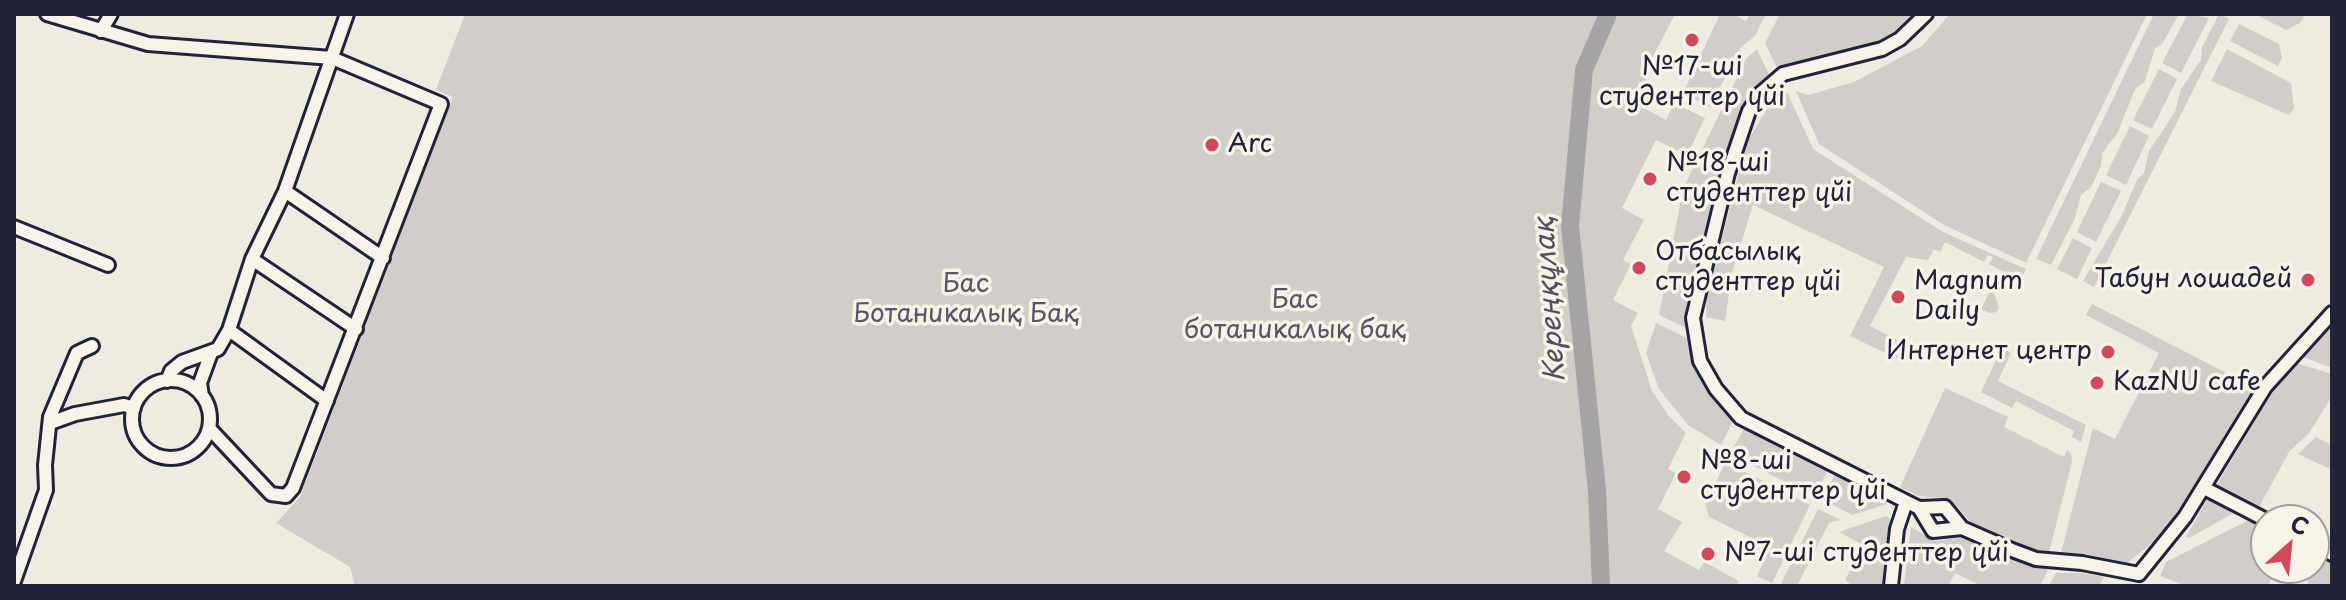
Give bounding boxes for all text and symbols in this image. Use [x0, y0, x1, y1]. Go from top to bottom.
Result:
marker: №17-ші студенттер үйі [1683, 31, 1701, 49]
place label: №17-ші студенттер үйі [1599, 52, 1785, 114]
place label: Arc [1228, 129, 1272, 161]
marker: Arc [1203, 136, 1221, 154]
place label: №18-ші студенттер үйі [1666, 148, 1852, 210]
marker: №18-ші студенттер үйі [1641, 170, 1659, 188]
water label: Кереңқұлақ [1528, 216, 1574, 384]
place label: Отбасылық студенттер үйі [1655, 237, 1841, 298]
marker: Отбасылық студенттер үйі [1630, 259, 1648, 277]
place label: Табун лошадей [2095, 264, 2292, 296]
place label: Magnum Daily [1914, 266, 2023, 328]
park label: Бас Ботаникалық Бақ [853, 269, 1079, 330]
marker: Табун лошадей [2299, 271, 2317, 289]
park label: Бас ботаникалық бақ [1184, 285, 1406, 346]
marker: Magnum Daily [1889, 288, 1907, 306]
place label: Интернет центр [1886, 336, 2092, 368]
marker: Интернет центр [2099, 343, 2117, 361]
place label: KazNU cafe [2113, 367, 2261, 399]
marker: KazNU cafe [2088, 374, 2106, 392]
place label: №8-ші студенттер үйі [1700, 446, 1886, 508]
marker: №8-ші студенттер үйі [1675, 468, 1693, 486]
north arrow [2250, 504, 2330, 584]
text: С [2285, 505, 2315, 542]
place label: №7-ші студенттер үйі [1724, 538, 2009, 570]
marker: №7-ші студенттер үйі [1699, 545, 1717, 563]

